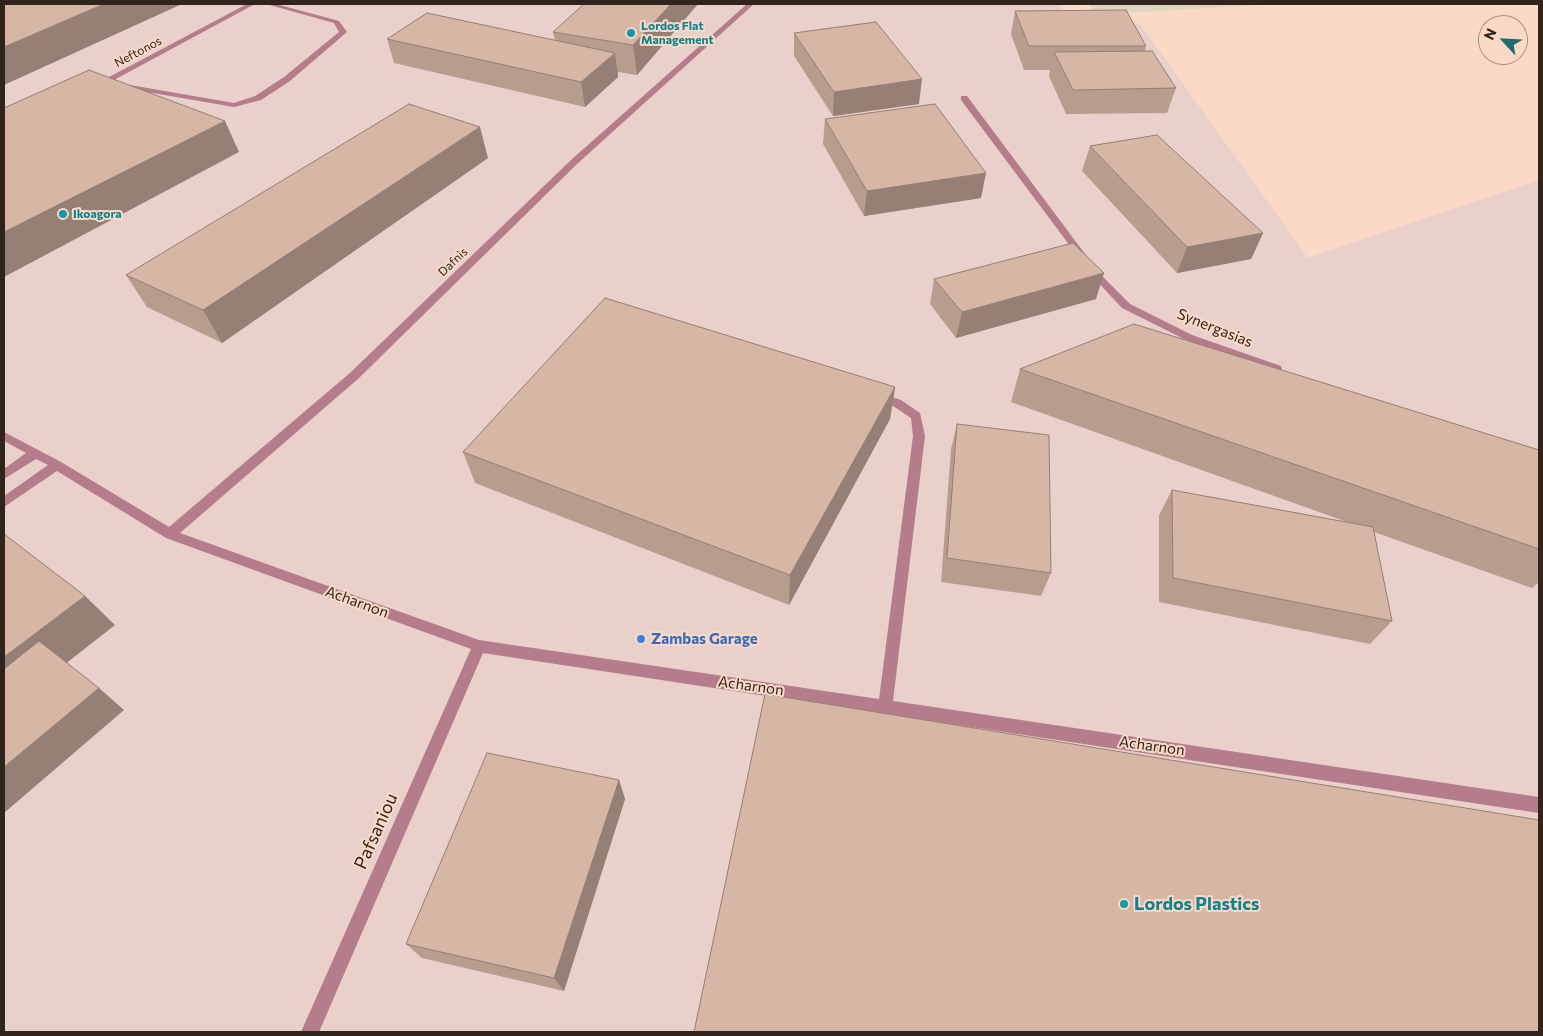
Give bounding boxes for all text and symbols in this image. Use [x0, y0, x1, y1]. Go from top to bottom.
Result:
north arrow [1478, 15, 1528, 65]
place label: Lordos Flat Management [641, 19, 714, 47]
text: N [1480, 26, 1500, 42]
marker: Lordos Flat Management [625, 27, 637, 39]
street label: Neftonos [112, 34, 164, 70]
place label: Ikoagora [73, 207, 122, 221]
marker: Ikoagora [57, 208, 69, 220]
street label: Dafnis [435, 245, 471, 279]
street label: Synergasias [1175, 305, 1255, 351]
street label: Acharnon [323, 582, 391, 622]
place label: Zambas Garage [651, 630, 758, 648]
marker: Zambas Garage [635, 633, 647, 645]
street label: Acharnon [717, 672, 785, 700]
street label: Acharnon [1118, 732, 1186, 760]
street label: Pafsaniou [350, 790, 402, 872]
place label: Lordos Plastics [1134, 893, 1259, 915]
marker: Lordos Plastics [1118, 898, 1130, 910]

